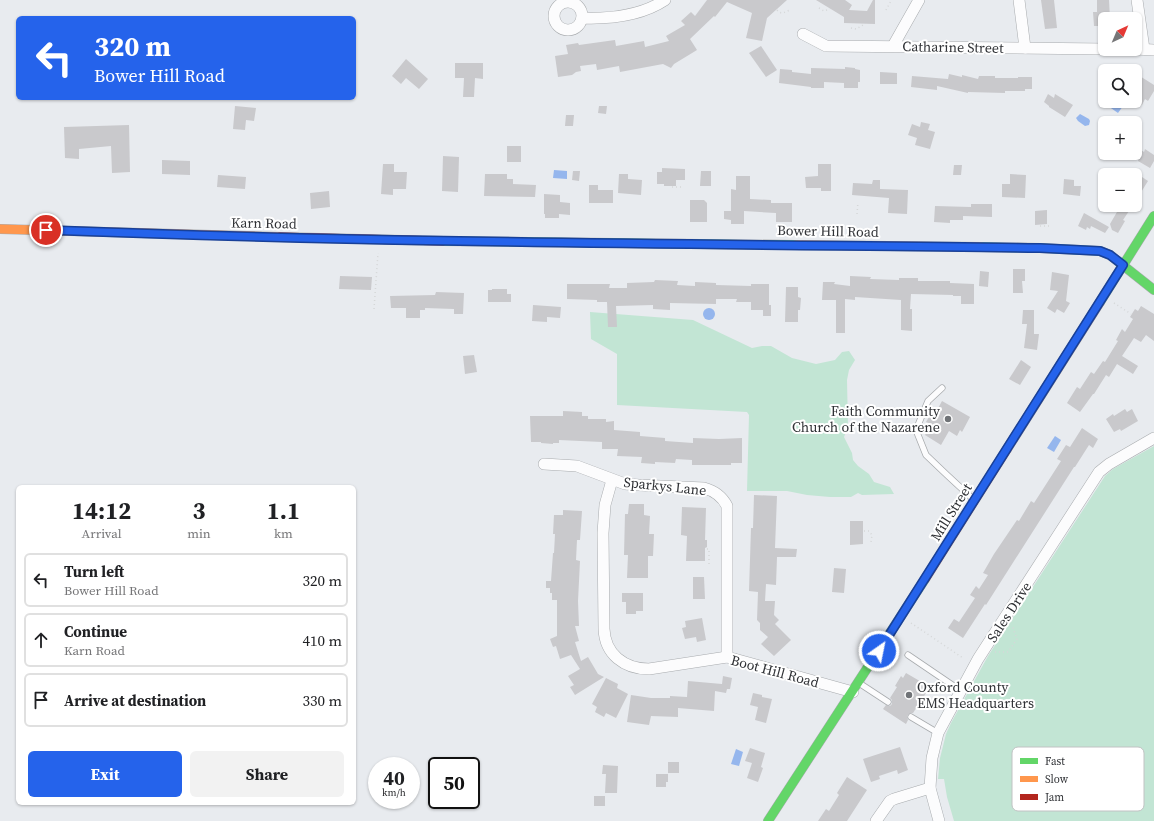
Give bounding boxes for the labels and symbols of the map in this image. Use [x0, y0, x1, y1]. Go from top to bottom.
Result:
north arrow [1098, 12, 1142, 56]
street label: Catharine Street [902, 36, 1004, 58]
street label: Karn Road [231, 212, 297, 234]
pin [29, 213, 63, 247]
street label: Bower Hill Road [777, 220, 879, 242]
place label: Faith Community Church of the Nazarene [792, 401, 941, 437]
marker: Faith Community Church of the Nazarene [943, 414, 953, 424]
street label: Sparkys Lane [623, 472, 707, 500]
street label: Mill Street [925, 479, 977, 545]
street label: Sales Drive [982, 578, 1036, 646]
position arrow [858, 630, 900, 672]
street label: Boot Hill Road [729, 650, 821, 692]
place label: Oxford County EMS Headquarters [917, 677, 1034, 713]
marker: Oxford County EMS Headquarters [904, 690, 914, 700]
legend [1012, 747, 1144, 811]
text: Fast [1045, 754, 1065, 769]
speed limit sign: 50 [428, 757, 480, 809]
text: Slow [1045, 772, 1069, 787]
text: Jam [1044, 790, 1064, 805]

